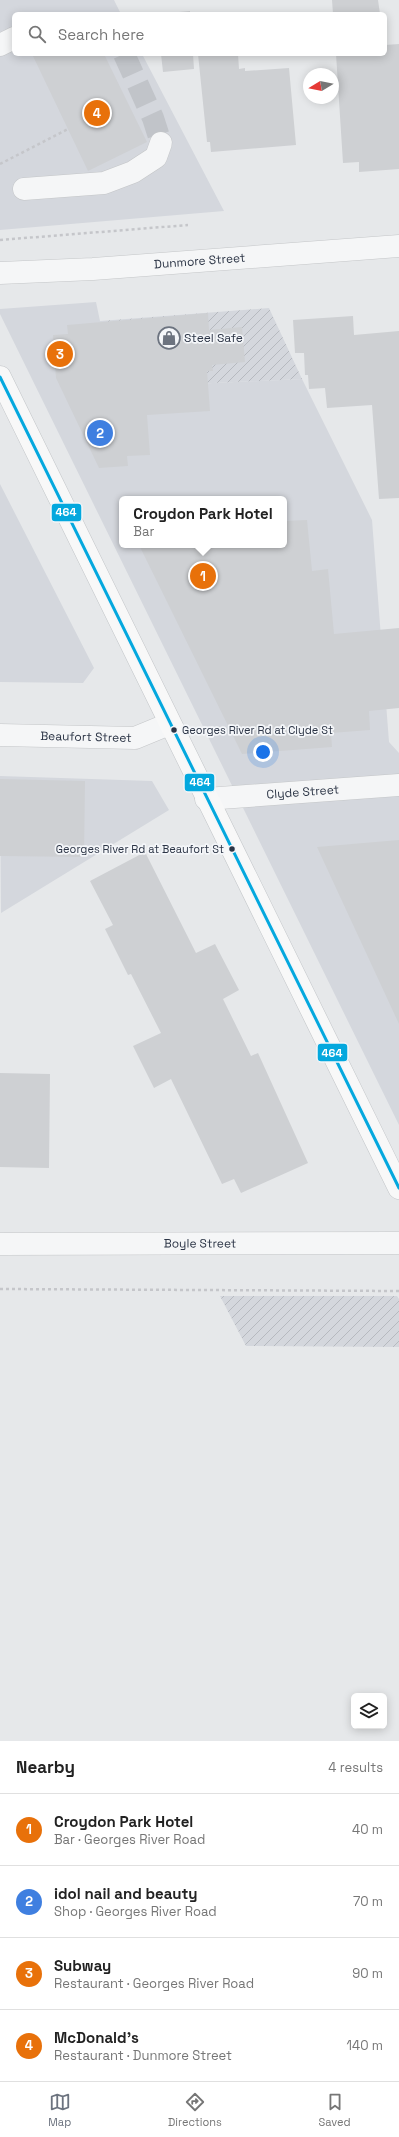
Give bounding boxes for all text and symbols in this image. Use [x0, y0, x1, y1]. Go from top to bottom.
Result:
search box [12, 12, 387, 56]
icon: search [26, 23, 48, 45]
text: Search here [58, 25, 144, 44]
north arrow [303, 68, 339, 104]
pin: 4 [84, 98, 110, 128]
street label: Dunmore Street [153, 250, 246, 272]
shop icon: Steel Safe [156, 325, 182, 351]
place label: Steel Safe [184, 330, 243, 346]
pin: 3 [47, 339, 73, 369]
pin: 2 [87, 418, 113, 448]
popup [119, 496, 287, 548]
line badge: 464 [51, 503, 82, 522]
text: Croydon Park Hotel [133, 504, 273, 523]
text: 464 [56, 505, 76, 519]
text: Bar [133, 523, 154, 540]
pin: 1 [190, 561, 216, 591]
place label: Georges River Rd at Clyde St [182, 723, 333, 737]
marker: Georges River Rd at Clyde St [169, 725, 179, 735]
street label: Beaufort Street [40, 728, 132, 746]
your location [253, 742, 273, 762]
line badge: 464 [184, 773, 215, 792]
text: 464 [190, 775, 210, 789]
street label: Clyde Street [266, 781, 340, 803]
place label: Georges River Rd at Beaufort St [56, 842, 224, 856]
marker: Georges River Rd at Beaufort St [227, 844, 237, 854]
line badge: 464 [317, 1043, 348, 1062]
text: 464 [322, 1046, 342, 1060]
street label: Boyle Street [164, 1235, 236, 1252]
map controls [351, 1693, 387, 1729]
button: layers [351, 1693, 387, 1729]
text: Nearby [16, 1756, 75, 1778]
text: 4 results [328, 1759, 383, 1776]
text: Croydon Park Hotel [54, 1812, 193, 1831]
text: 1 [26, 1821, 32, 1838]
text: 40 m [352, 1821, 383, 1838]
text: Bar · Georges River Road [54, 1831, 205, 1848]
text: idol nail and beauty [54, 1884, 198, 1903]
text: 2 [25, 1893, 33, 1910]
text: 70 m [353, 1893, 383, 1910]
text: Shop · Georges River Road [54, 1903, 217, 1920]
text: Subway [54, 1956, 111, 1975]
text: 3 [25, 1965, 33, 1982]
text: 90 m [352, 1965, 383, 1982]
text: Restaurant · Georges River Road [54, 1975, 254, 1992]
text: McDonald's [54, 2028, 139, 2047]
text: 4 [25, 2037, 33, 2054]
text: 140 m [347, 2037, 383, 2054]
text: Restaurant · Dunmore Street [54, 2047, 232, 2064]
tab: Map [48, 2091, 71, 2129]
tab: Directions [168, 2091, 222, 2129]
tab: Saved [319, 2091, 351, 2129]

